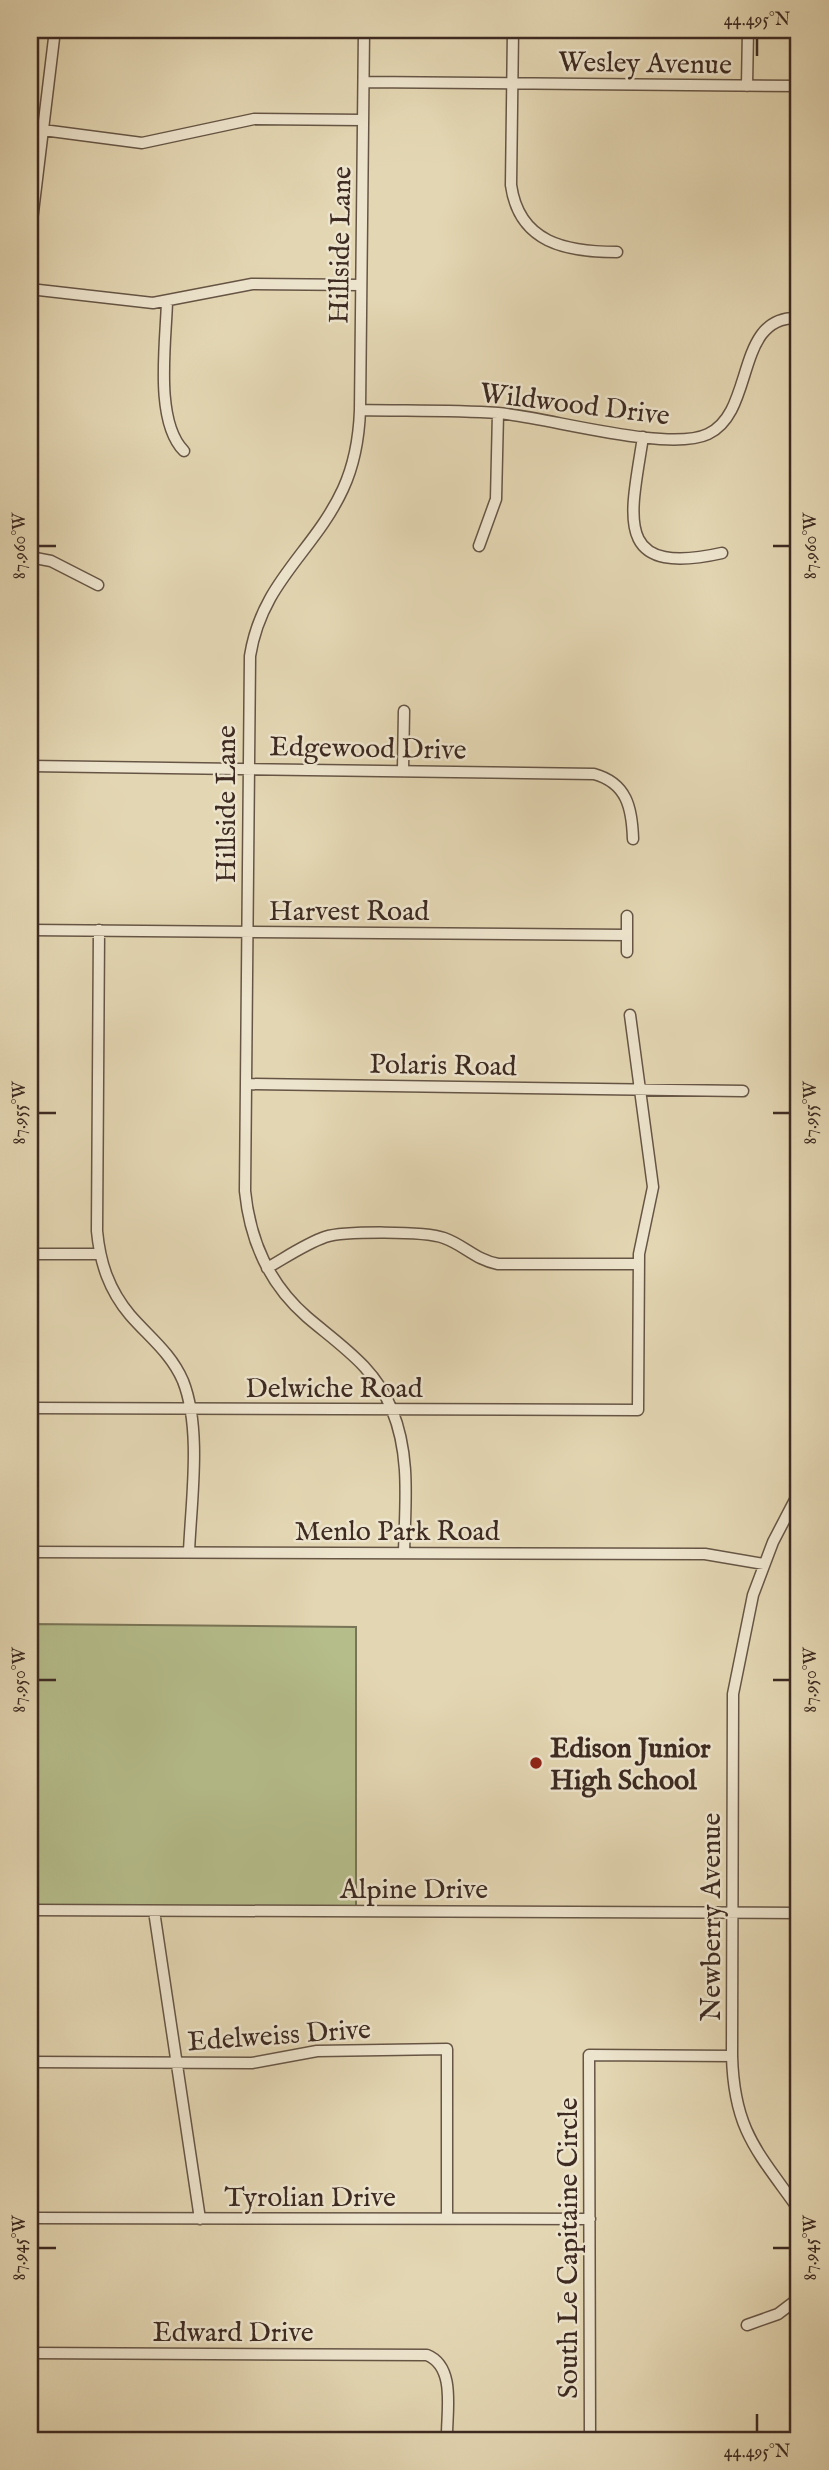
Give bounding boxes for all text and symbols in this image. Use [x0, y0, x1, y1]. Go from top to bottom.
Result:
text: 44.495°N [724, 9, 791, 32]
street label: Wesley Avenue [558, 45, 732, 84]
street label: Hillside Lane [323, 166, 360, 324]
street label: Wildwood Drive [478, 376, 672, 435]
text: 87.960°W [9, 512, 32, 579]
text: 87.960°W [800, 512, 823, 579]
street label: Hillside Lane [210, 725, 245, 883]
street label: Edgewood Drive [269, 730, 467, 769]
street label: Harvest Road [269, 895, 429, 930]
street label: Polaris Road [369, 1048, 517, 1085]
text: 87.955°W [9, 1081, 32, 1145]
text: 87.955°W [800, 1081, 823, 1145]
street label: Delwiche Road [245, 1372, 423, 1407]
street label: Menlo Park Road [294, 1515, 500, 1550]
text: 87.950°W [9, 1646, 32, 1713]
text: 87.950°W [800, 1646, 823, 1713]
place label: Edison Junior High School [550, 1732, 711, 1799]
marker: Edison Junior High School [528, 1755, 544, 1771]
street label: Newberry Avenue [695, 1813, 730, 2021]
street label: Alpine Drive [339, 1873, 488, 1908]
street label: Edelweiss Drive [186, 2013, 372, 2060]
street label: South Le Capitaine Circle [552, 2097, 587, 2399]
street label: Tyrolian Drive [224, 2181, 396, 2216]
text: 87.945°W [9, 2215, 32, 2281]
text: 87.945°W [800, 2215, 823, 2281]
street label: Edward Drive [152, 2316, 314, 2351]
text: 44.495°N [724, 2441, 791, 2464]

